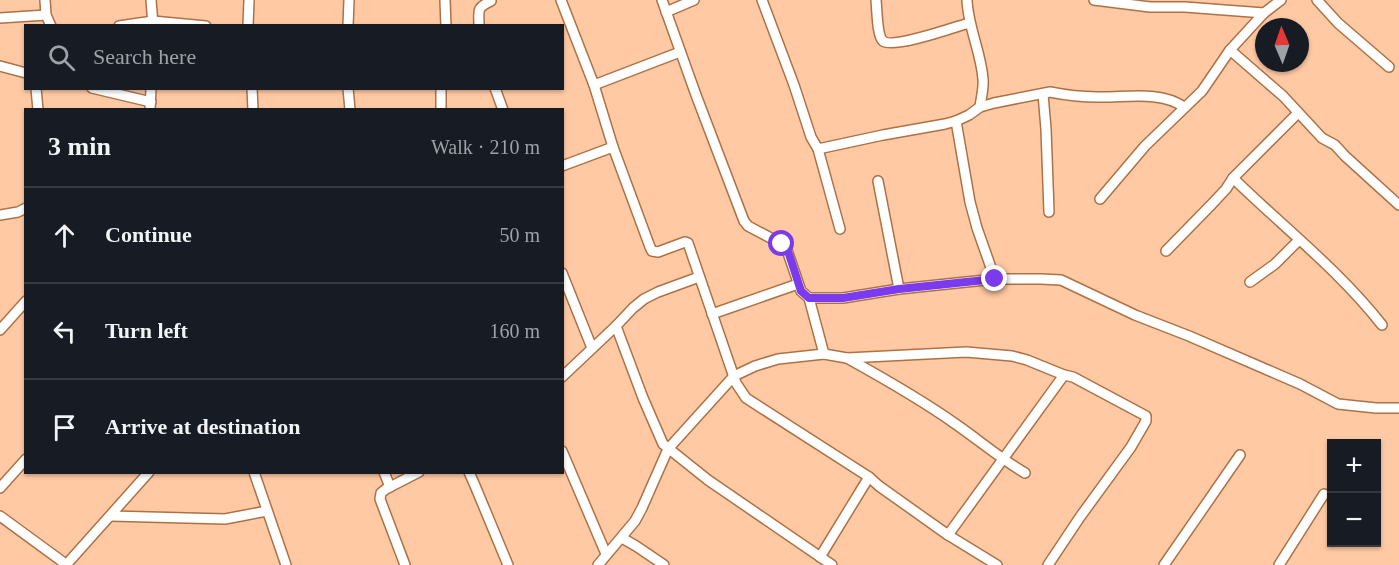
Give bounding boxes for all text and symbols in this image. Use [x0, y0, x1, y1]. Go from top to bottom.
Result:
north arrow [1255, 18, 1309, 72]
search box [24, 24, 564, 90]
icon: search [45, 41, 78, 74]
text: Search here [93, 44, 196, 69]
text: 3 min [48, 132, 111, 161]
text: Walk · 210 m [431, 136, 540, 158]
icon: ahead [48, 219, 81, 252]
text: Continue [105, 222, 192, 247]
text: 50 m [499, 224, 540, 246]
route start [768, 230, 794, 256]
route end [981, 265, 1007, 291]
icon: left [48, 315, 81, 348]
text: Turn left [105, 318, 188, 343]
text: 160 m [489, 320, 540, 342]
icon: arrive [48, 411, 81, 444]
text: Arrive at destination [105, 414, 301, 439]
map controls [1327, 439, 1381, 547]
button: + [1327, 439, 1381, 493]
button: − [1327, 493, 1381, 547]

